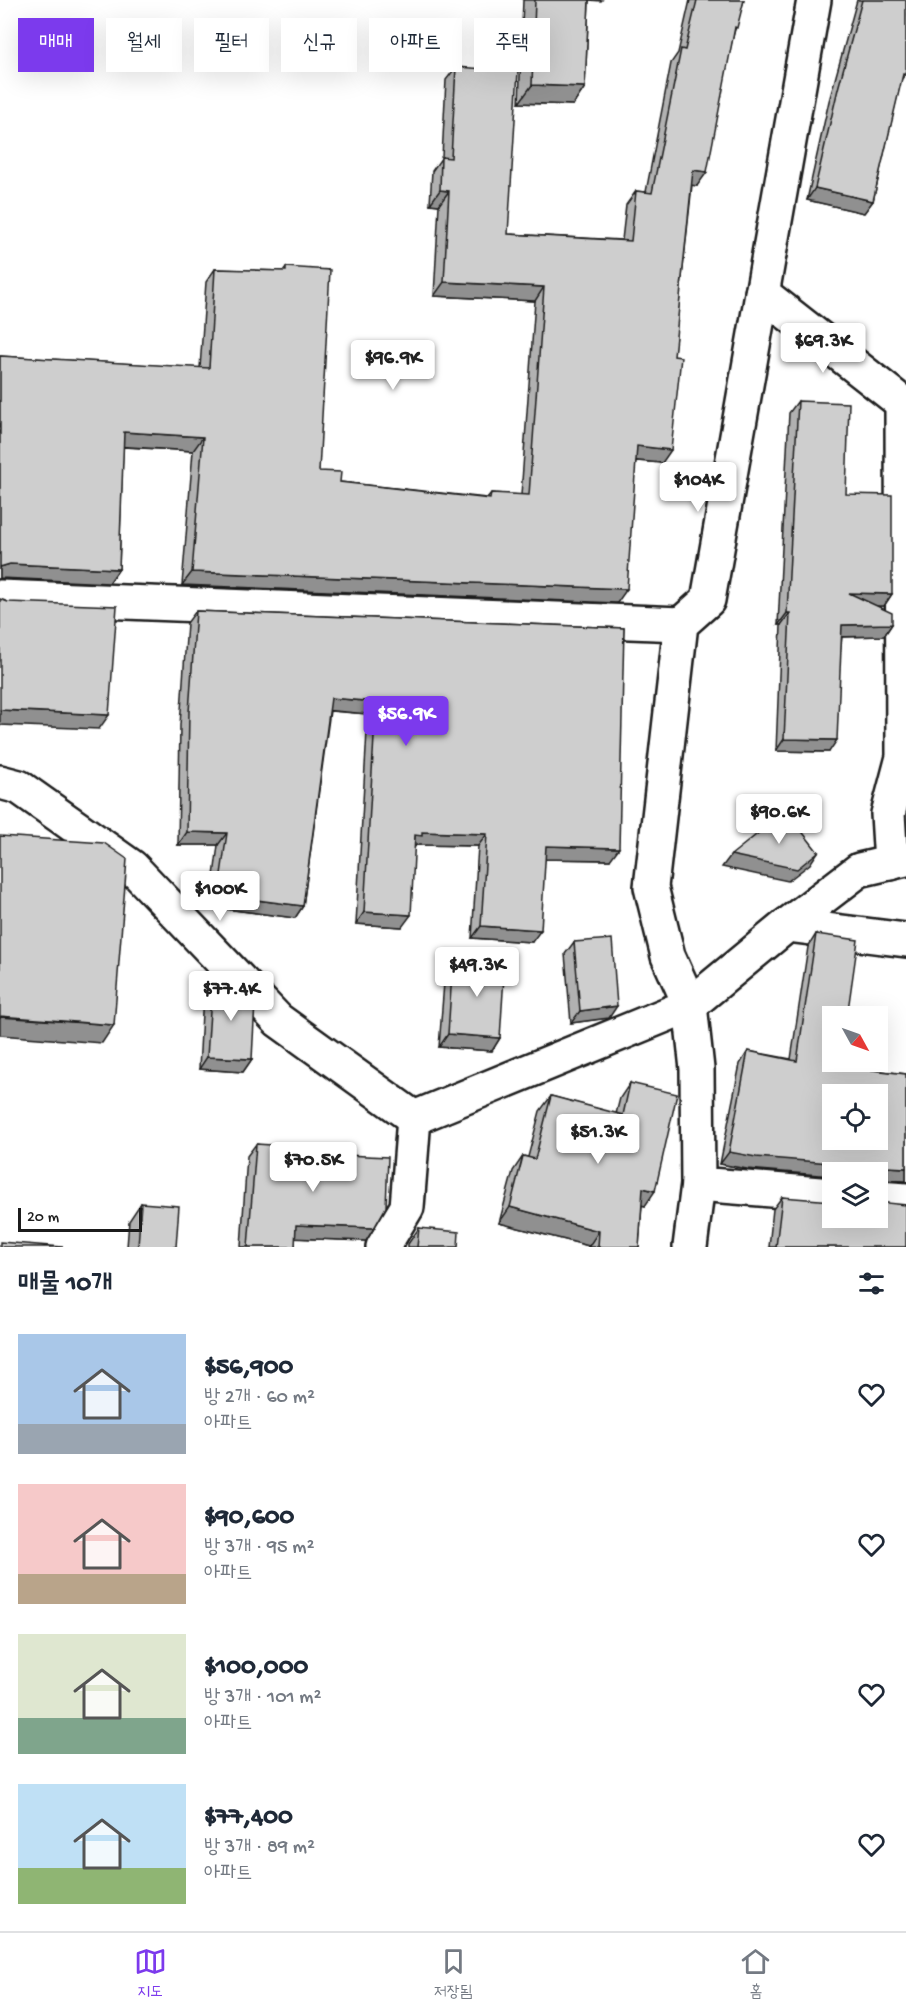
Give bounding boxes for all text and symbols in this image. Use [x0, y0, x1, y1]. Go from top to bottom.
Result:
chip: 매매 [18, 18, 94, 72]
chip: 월세 [106, 18, 182, 72]
chip: 필터 [194, 18, 269, 72]
chip: 신규 [281, 18, 357, 72]
chip: 아파트 [369, 18, 462, 72]
chip: 주택 [474, 18, 550, 72]
pin: $69.3K [774, 323, 872, 374]
text: $69.3K [795, 331, 851, 354]
pin: $96.9K [344, 340, 442, 391]
text: $96.9K [365, 348, 421, 371]
pin: $104K [656, 462, 740, 513]
text: $104K [674, 470, 722, 493]
pin: $56.9K [357, 696, 455, 747]
text: $56.9K [378, 704, 434, 727]
pin: $90.6K [730, 794, 828, 845]
text: $90.6K [750, 802, 808, 825]
pin: $100K [178, 871, 262, 922]
text: $100K [195, 879, 245, 902]
pin: $49.3K [428, 947, 526, 998]
text: $49.3K [449, 955, 505, 978]
pin: $77.4K [182, 971, 280, 1022]
text: $77.4K [203, 979, 259, 1002]
north arrow [822, 1006, 888, 1072]
map controls [822, 1006, 888, 1228]
button: locate [822, 1084, 888, 1150]
pin: $51.3K [549, 1114, 647, 1165]
text: $51.3K [570, 1122, 626, 1145]
pin: $70.5K [264, 1142, 362, 1193]
text: $70.5K [284, 1150, 342, 1173]
button: layers [822, 1162, 888, 1228]
scale bar [18, 1205, 142, 1232]
text: 20 m [27, 1209, 59, 1228]
icon: filters [855, 1267, 888, 1300]
text: 매물 10개 [18, 1270, 112, 1301]
text: $56,900 [204, 1353, 293, 1384]
icon: home [66, 1358, 138, 1430]
icon: heart [855, 1378, 888, 1411]
text: 방 2개 · 60 m² [204, 1387, 315, 1410]
text: 아파트 [204, 1413, 252, 1436]
text: $90,600 [204, 1503, 294, 1534]
icon: home [66, 1508, 138, 1580]
icon: heart [855, 1528, 888, 1561]
text: 방 3개 · 95 m² [204, 1537, 314, 1560]
text: 아파트 [204, 1563, 252, 1586]
text: $100,000 [204, 1653, 308, 1684]
icon: home [66, 1658, 138, 1730]
icon: heart [855, 1678, 888, 1711]
text: 방 3개 · 101 m² [204, 1687, 321, 1710]
text: 아파트 [204, 1713, 252, 1736]
text: $77,400 [204, 1803, 293, 1834]
icon: home [66, 1808, 138, 1880]
icon: heart [855, 1828, 888, 1861]
text: 방 3개 · 89 m² [204, 1837, 315, 1860]
text: 아파트 [204, 1863, 252, 1886]
tab: 지도 [134, 1945, 167, 2003]
tab: 저장됨 [434, 1945, 472, 2003]
tab: 홈 [739, 1945, 772, 2003]

